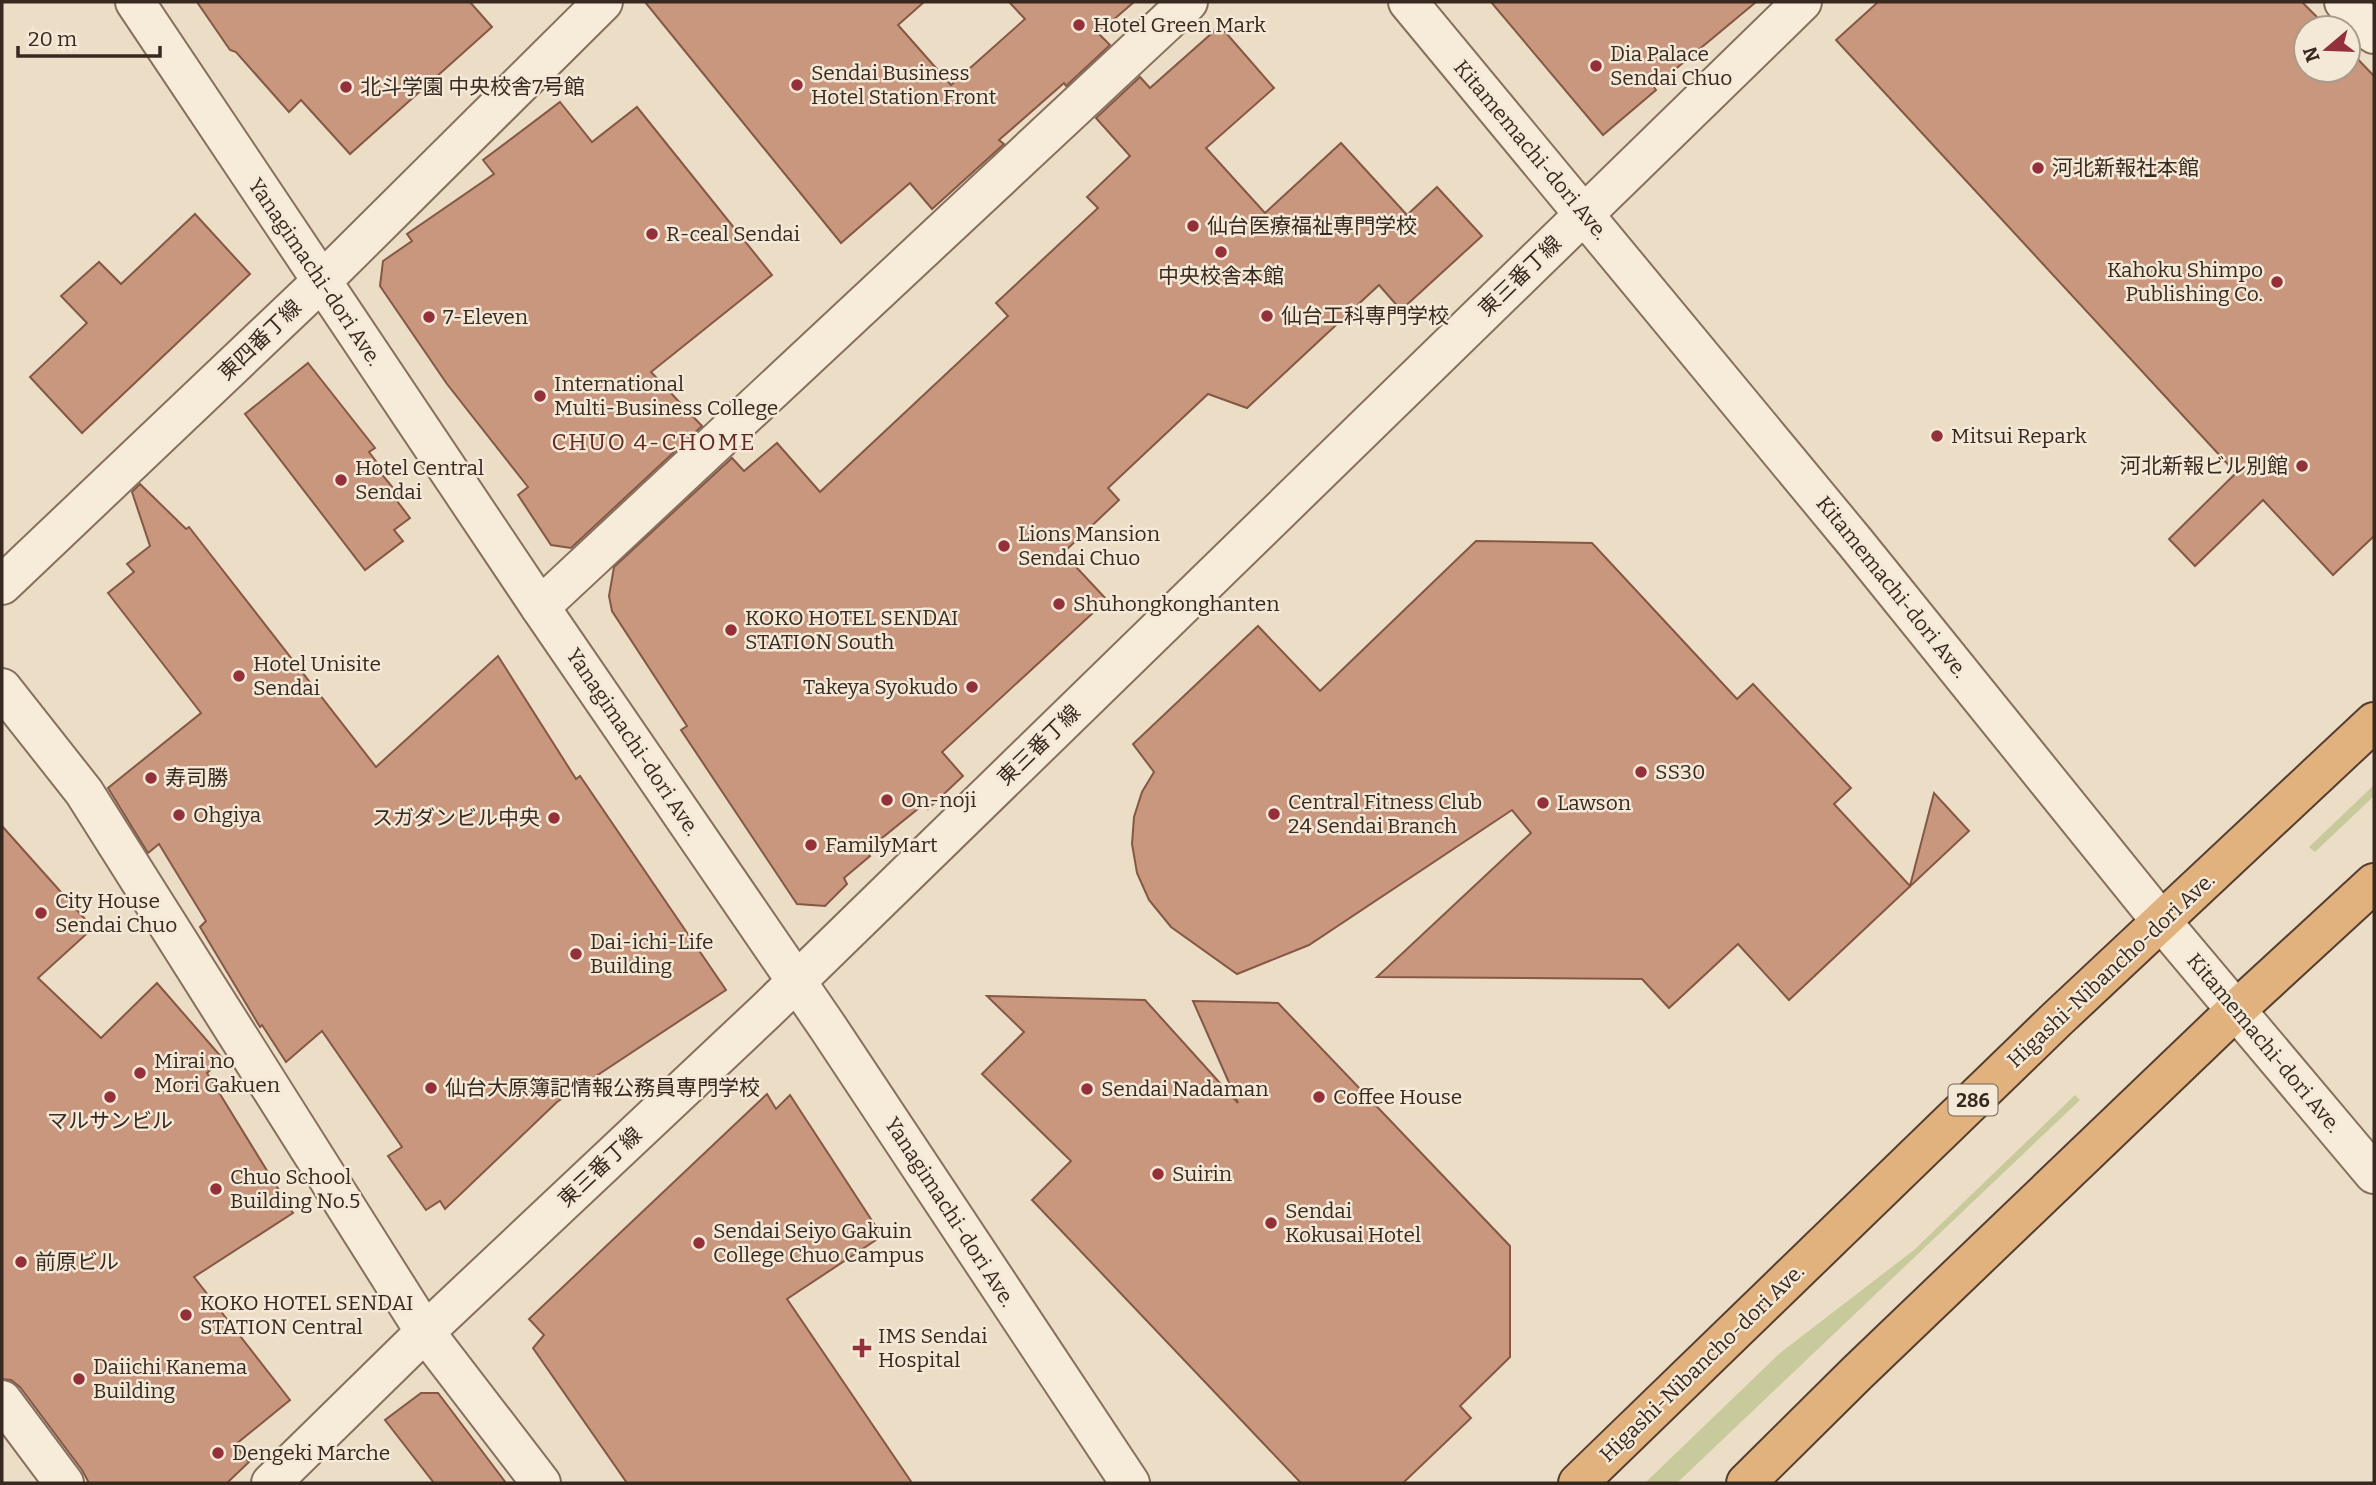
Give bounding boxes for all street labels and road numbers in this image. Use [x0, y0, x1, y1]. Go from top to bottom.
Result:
street label: Kitamemachi-dori Ave. [1448, 55, 1614, 245]
street label: Yanagimachi-dori Ave. [242, 173, 388, 371]
street label: 東三番丁線 [1473, 230, 1567, 322]
street label: 東四番丁線 [213, 294, 307, 386]
street label: Kitamemachi-dori Ave. [1811, 491, 1973, 683]
street label: Yanagimachi-dori Ave. [560, 643, 706, 841]
street label: 東三番丁線 [992, 699, 1086, 791]
street label: Higashi-Nibancho-dori Ave. [2002, 867, 2220, 1073]
street label: Kitamemachi-dori Ave. [2181, 948, 2347, 1138]
road number: 286 [1948, 1084, 1997, 1116]
street label: Yanagimachi-dori Ave. [879, 1112, 1021, 1312]
street label: 東三番丁線 [553, 1122, 647, 1212]
street label: Higashi-Nibancho-dori Ave. [1594, 1258, 1810, 1468]

